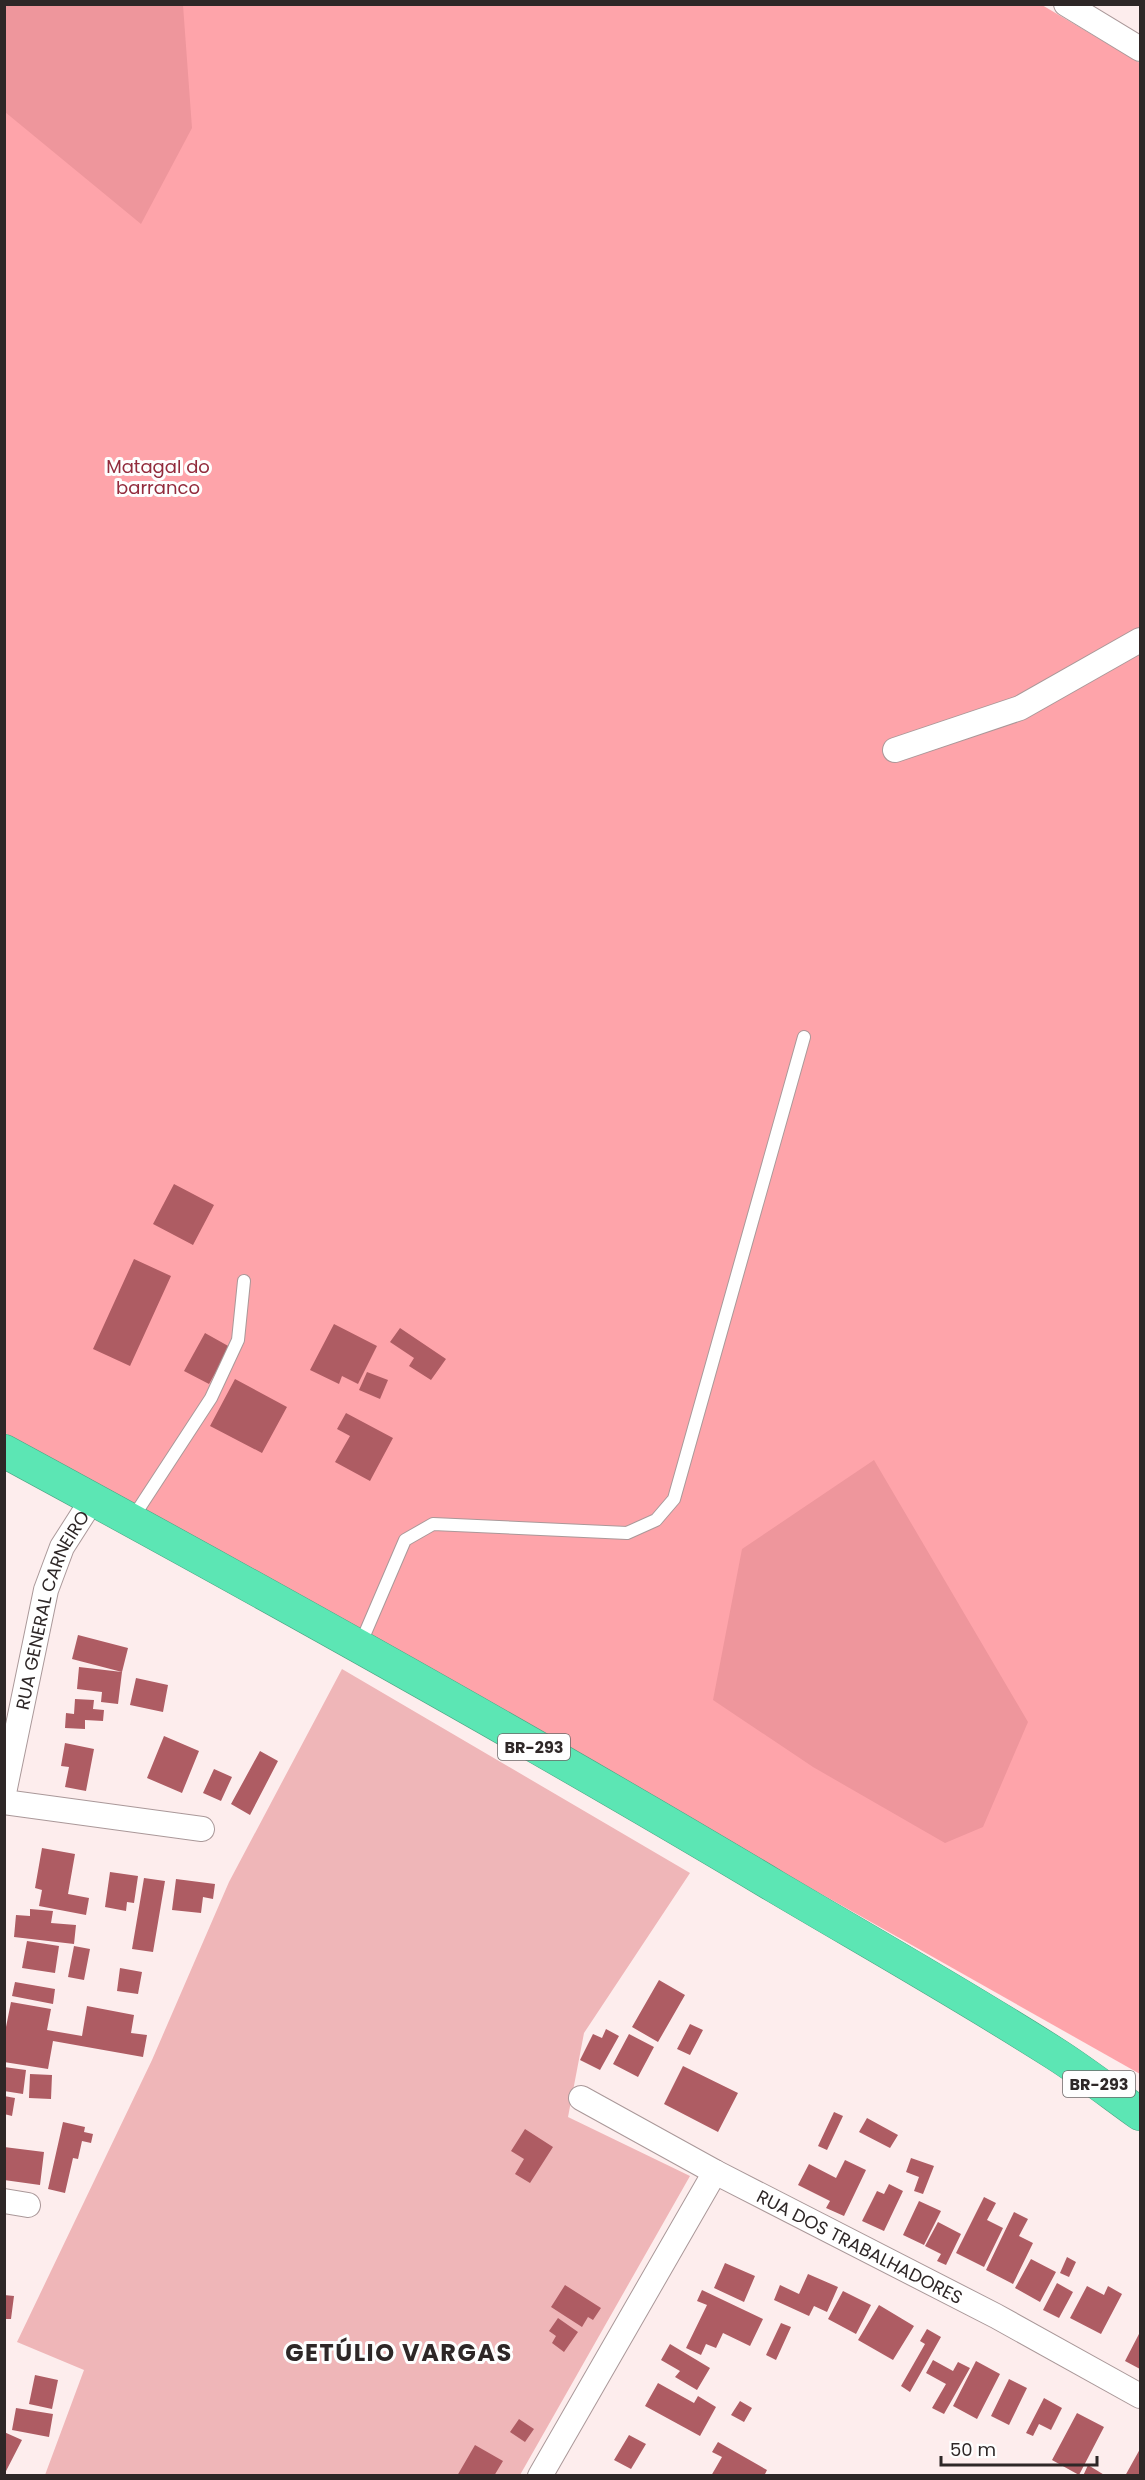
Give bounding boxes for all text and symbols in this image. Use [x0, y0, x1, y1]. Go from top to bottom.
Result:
park label: Matagal do barranco [106, 454, 210, 500]
street label: RUA GENERAL CARNEIRO [9, 1505, 95, 1712]
road number: BR-293 [498, 1734, 570, 1760]
road number: BR-293 [1063, 2071, 1135, 2097]
street label: RUA DOS TRABALHADORES [753, 2183, 967, 2310]
district label: GETÚLIO VARGAS [285, 2336, 513, 2369]
scale bar [941, 2429, 1097, 2467]
text: 50 m [950, 2437, 996, 2462]

